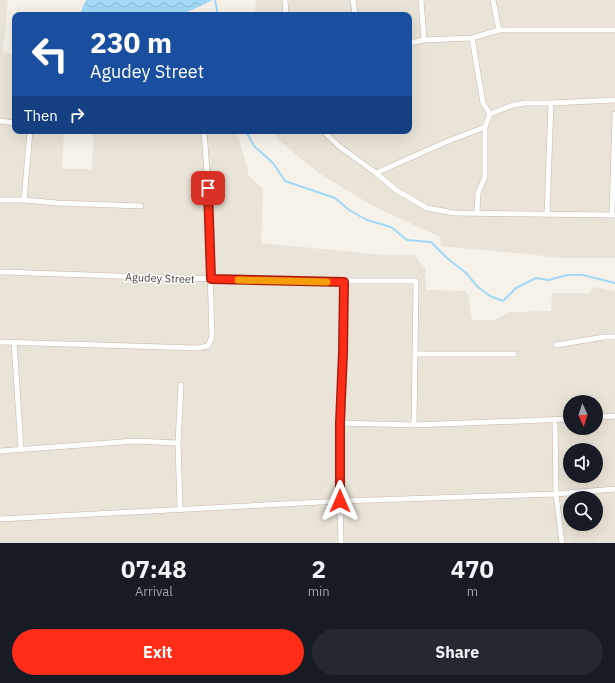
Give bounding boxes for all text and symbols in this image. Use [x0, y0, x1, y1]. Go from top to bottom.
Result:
text: 230 m [90, 24, 172, 61]
icon: left [24, 28, 76, 80]
text: Agudey Street [90, 60, 204, 83]
icon: right [66, 104, 88, 126]
text: Then [24, 106, 58, 125]
pin [191, 171, 225, 205]
icon: arrive [197, 177, 219, 199]
street label: Agudey Street [125, 270, 195, 286]
north arrow [563, 395, 603, 435]
map controls [563, 395, 603, 531]
button: sound [563, 443, 603, 483]
position arrow [319, 480, 361, 522]
button: search [563, 491, 603, 531]
text: 07:48 [121, 553, 187, 585]
text: 2 [311, 553, 326, 585]
text: 470 [451, 553, 494, 585]
text: Arrival [135, 583, 173, 600]
text: min [308, 583, 330, 600]
text: m [467, 583, 478, 600]
button: Exit [12, 629, 304, 675]
button: Share [312, 629, 603, 675]

